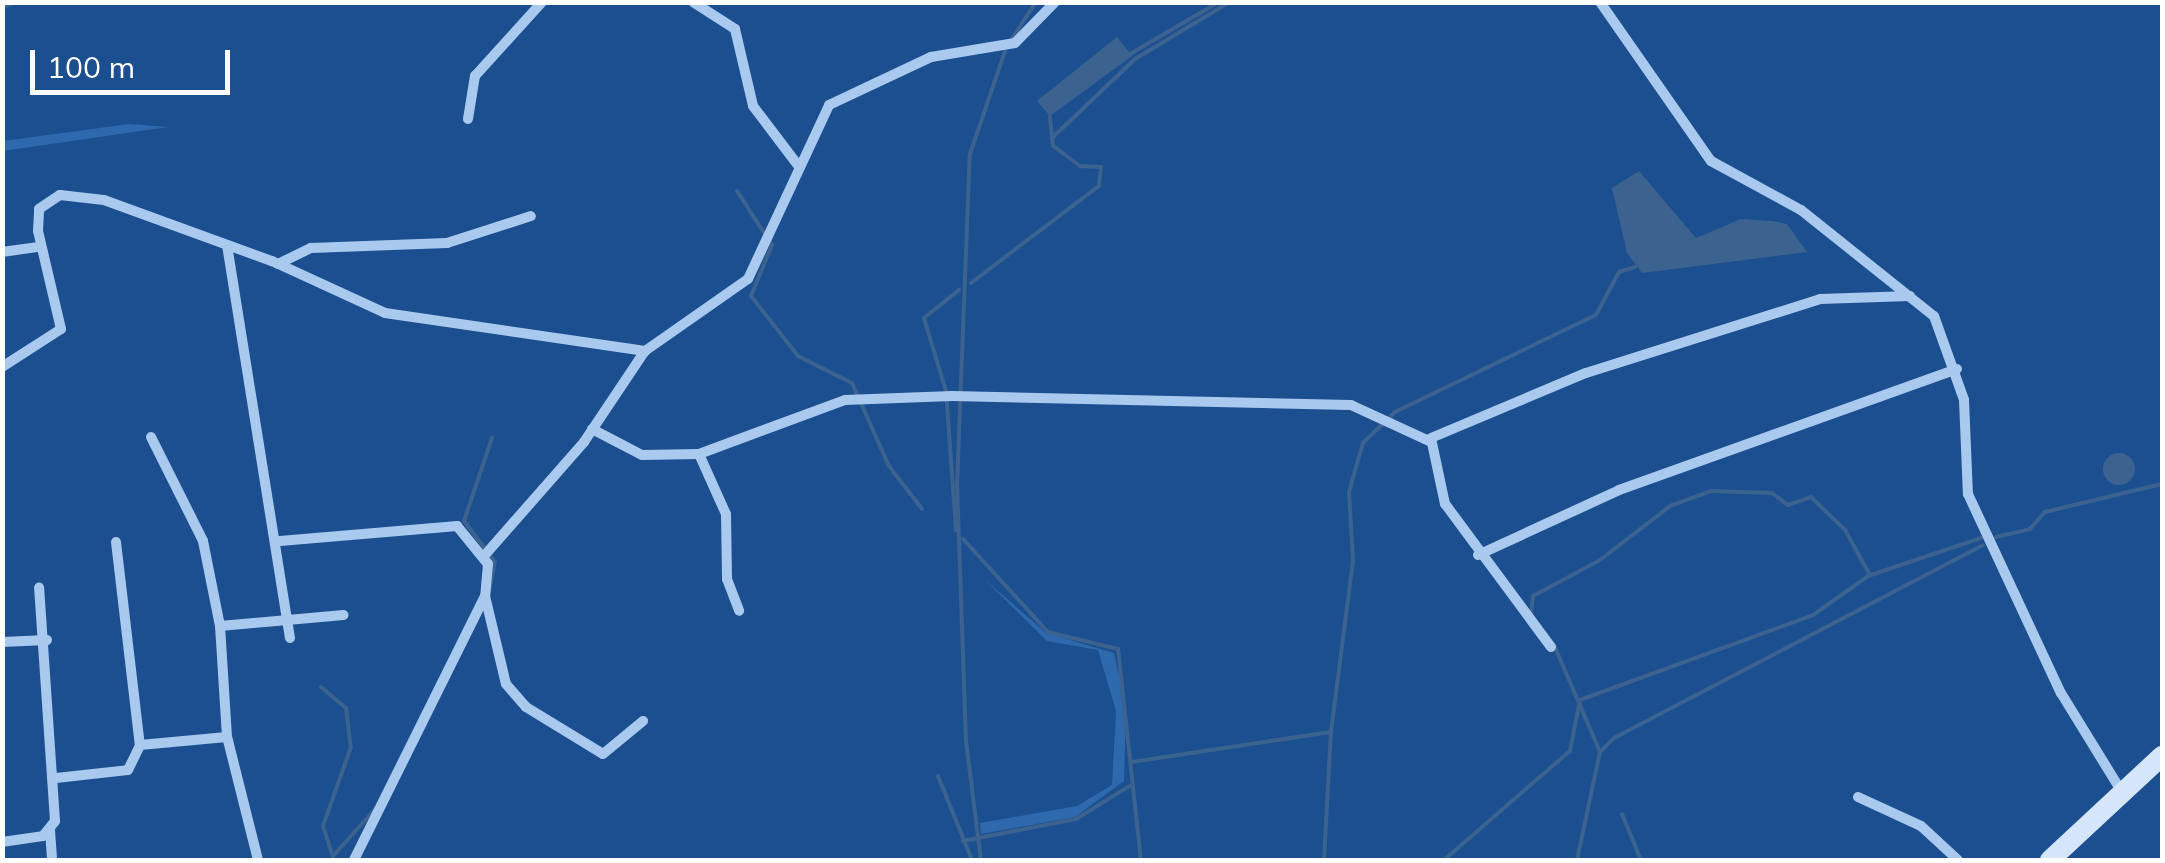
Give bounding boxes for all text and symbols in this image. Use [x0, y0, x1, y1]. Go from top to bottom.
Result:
scale bar [35, 30, 235, 92]
text: 100 m [47, 48, 135, 86]

